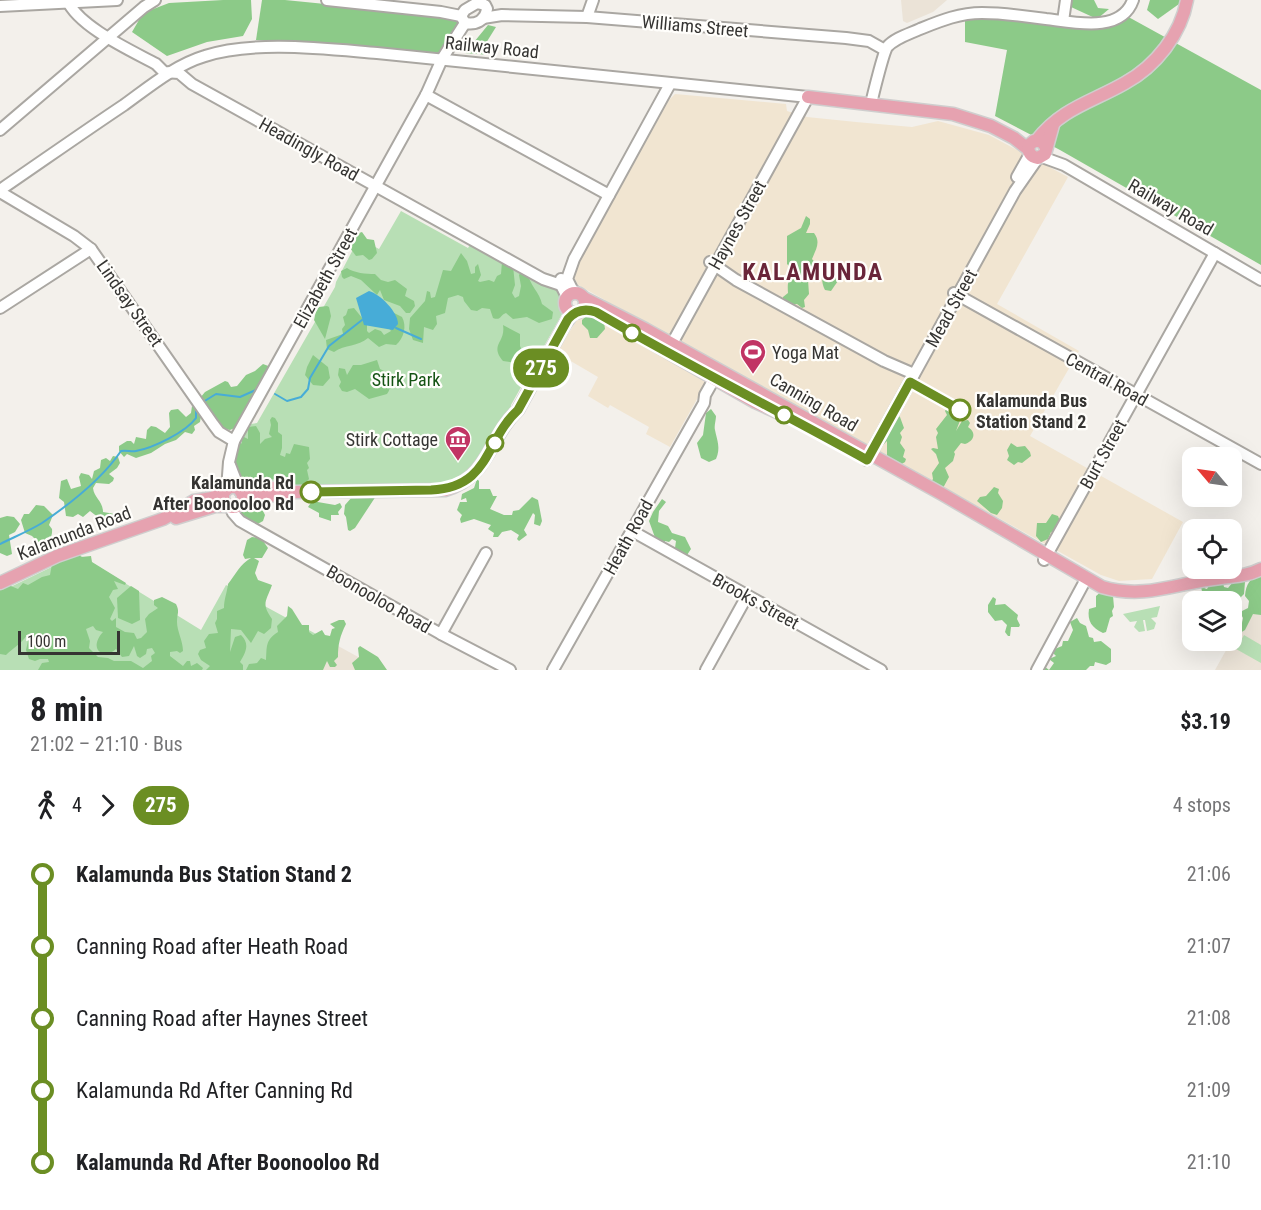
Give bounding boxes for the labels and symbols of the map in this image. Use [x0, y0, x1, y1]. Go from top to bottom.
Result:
street label: Williams Street [641, 11, 749, 41]
street label: Railway Road [444, 32, 540, 62]
street label: Headingly Road [255, 113, 363, 185]
street label: Railway Road [1125, 174, 1217, 240]
street label: Haynes Street [704, 177, 770, 273]
street label: Elizabeth Street [289, 224, 361, 332]
street label: Lindsay Street [92, 256, 168, 350]
district label: KALAMUNDA [742, 258, 884, 286]
street label: Mead Street [921, 265, 981, 351]
unlabelled marker [623, 324, 641, 342]
sports icon: Yoga Mat [738, 337, 768, 375]
place label: Yoga Mat [772, 342, 839, 363]
line badge: 275 [506, 348, 576, 388]
street label: Central Road [1062, 348, 1152, 410]
street label: Canning Road [766, 368, 862, 436]
park label: Stirk Park [372, 369, 440, 390]
place label: Kalamunda Bus Station Stand 2 [976, 390, 1087, 432]
marker: Kalamunda Bus Station Stand 2 [949, 399, 971, 421]
unlabelled marker [775, 406, 793, 424]
street label: Burt Street [1075, 416, 1131, 492]
museum icon: Stirk Cottage [443, 424, 473, 462]
place label: Stirk Cottage [346, 429, 438, 450]
unlabelled marker [486, 434, 504, 452]
north arrow [1182, 447, 1242, 507]
place label: Kalamunda Rd After Boonooloo Rd [153, 472, 294, 514]
marker: Kalamunda Rd After Boonooloo Rd [300, 481, 322, 503]
street label: Heath Road [599, 496, 657, 578]
street label: Kalamunda Road [14, 502, 134, 564]
street label: Boonooloo Road [323, 561, 435, 637]
street label: Brooks Street [709, 569, 803, 633]
scale bar [18, 628, 120, 656]

